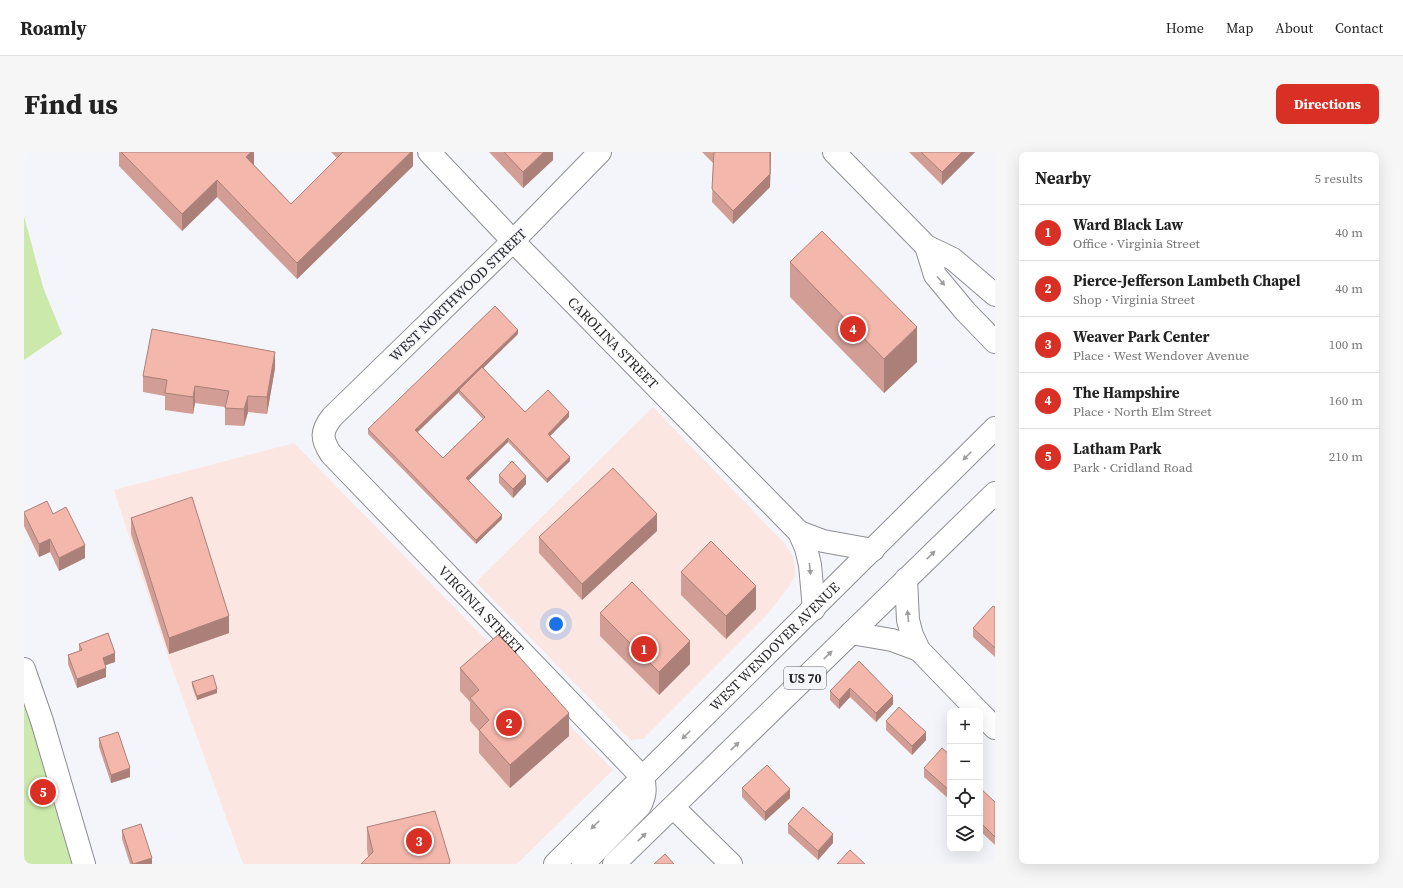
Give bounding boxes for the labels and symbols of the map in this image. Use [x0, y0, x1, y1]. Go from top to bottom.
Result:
street label: WEST NORTHWOOD STREET [385, 224, 531, 366]
one-way arrow [936, 276, 945, 287]
street label: CAROLINA STREET [563, 292, 663, 394]
pin: 4 [840, 314, 866, 344]
one-way arrow [962, 451, 972, 461]
one-way arrow [926, 550, 936, 560]
street label: VIRGINIA STREET [434, 561, 529, 659]
one-way arrow [807, 563, 813, 575]
street label: WEST WENDOVER AVENUE [705, 578, 844, 715]
one-way arrow [905, 610, 912, 622]
your location [546, 614, 566, 634]
pin: 1 [631, 634, 657, 664]
one-way arrow [823, 651, 833, 660]
road number: US 70 [784, 667, 826, 689]
pin: 2 [496, 708, 522, 738]
one-way arrow [681, 730, 691, 740]
one-way arrow [730, 741, 740, 751]
pin: 5 [30, 777, 56, 807]
one-way arrow [590, 820, 600, 829]
pin: 3 [406, 826, 432, 856]
one-way arrow [637, 832, 647, 842]

